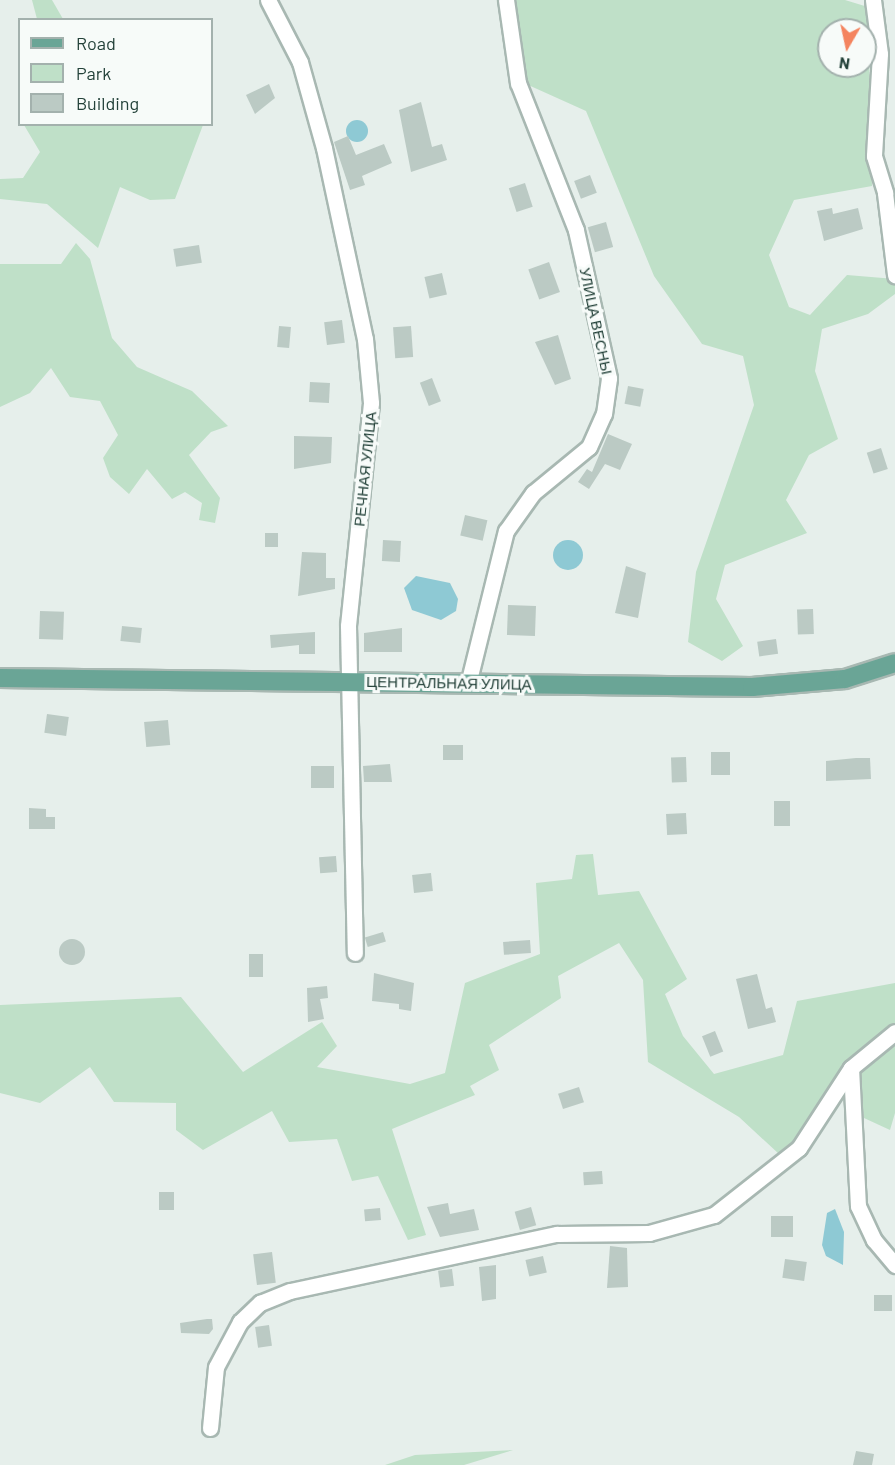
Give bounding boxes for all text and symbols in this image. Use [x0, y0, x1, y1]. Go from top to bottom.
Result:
legend [18, 18, 213, 126]
north arrow [817, 18, 877, 78]
text: Road [76, 32, 116, 54]
text: N [838, 54, 851, 75]
text: Park [76, 62, 111, 84]
text: Building [76, 92, 139, 114]
street label: УЛИЦА ВЕСНЫ [576, 266, 616, 376]
street label: РЕЧНАЯ УЛИЦА [350, 411, 380, 527]
street label: ЦЕНТРАЛЬНАЯ УЛИЦА [366, 673, 532, 693]

